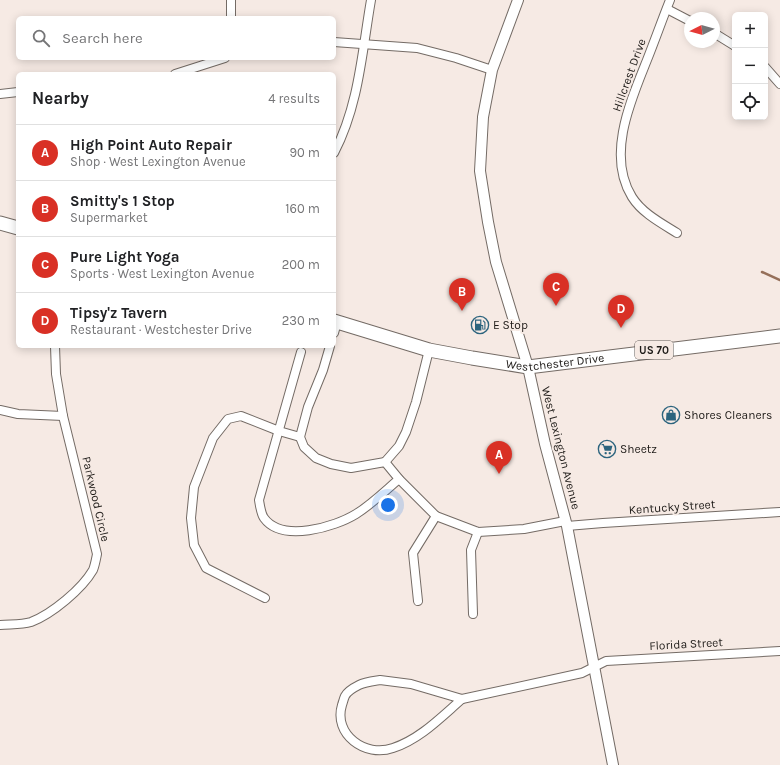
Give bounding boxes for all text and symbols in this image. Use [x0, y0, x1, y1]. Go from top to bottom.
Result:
north arrow [684, 12, 720, 48]
map controls [732, 12, 768, 120]
button: + [732, 12, 768, 48]
search box [16, 16, 336, 60]
icon: search [30, 27, 52, 49]
text: Search here [62, 29, 143, 47]
street label: Hillcrest Drive [609, 37, 649, 113]
button: − [732, 48, 768, 84]
button: locate [732, 84, 768, 120]
text: Nearby [32, 88, 89, 108]
text: 4 results [268, 91, 320, 106]
text: High Point Auto Repair [70, 136, 232, 154]
text: A [41, 145, 49, 160]
text: 90 m [289, 145, 320, 160]
text: Shop · West Lexington Avenue [70, 154, 246, 169]
text: Smitty's 1 Stop [70, 192, 175, 210]
text: B [41, 201, 49, 216]
text: 160 m [285, 201, 320, 216]
text: Supermarket [70, 210, 148, 225]
text: Pure Light Yoga [70, 248, 179, 266]
text: C [41, 257, 49, 272]
text: 200 m [282, 257, 320, 272]
text: Sports · West Lexington Avenue [70, 266, 254, 281]
pin: C [543, 273, 569, 306]
pin: B [449, 278, 475, 311]
pin: D [608, 295, 634, 328]
text: Tipsy'z Tavern [70, 304, 167, 322]
text: D [41, 313, 49, 328]
text: 230 m [282, 313, 320, 328]
fuel station icon: E Stop [470, 315, 490, 335]
place label: E Stop [493, 318, 528, 332]
text: Restaurant · Westchester Drive [70, 322, 252, 337]
road number: US 70 [635, 341, 673, 359]
street label: Westchester Drive [505, 351, 605, 374]
street label: West Lexington Avenue [539, 385, 583, 511]
shop icon: Shores Cleaners [661, 405, 681, 425]
place label: Shores Cleaners [684, 408, 772, 422]
supermarket icon: Sheetz [597, 439, 617, 459]
pin: A [486, 441, 512, 474]
place label: Sheetz [620, 442, 657, 456]
street label: Parkwood Circle [79, 455, 113, 543]
your location [378, 495, 398, 515]
street label: Kentucky Street [628, 497, 716, 517]
street label: Florida Street [649, 635, 724, 653]

